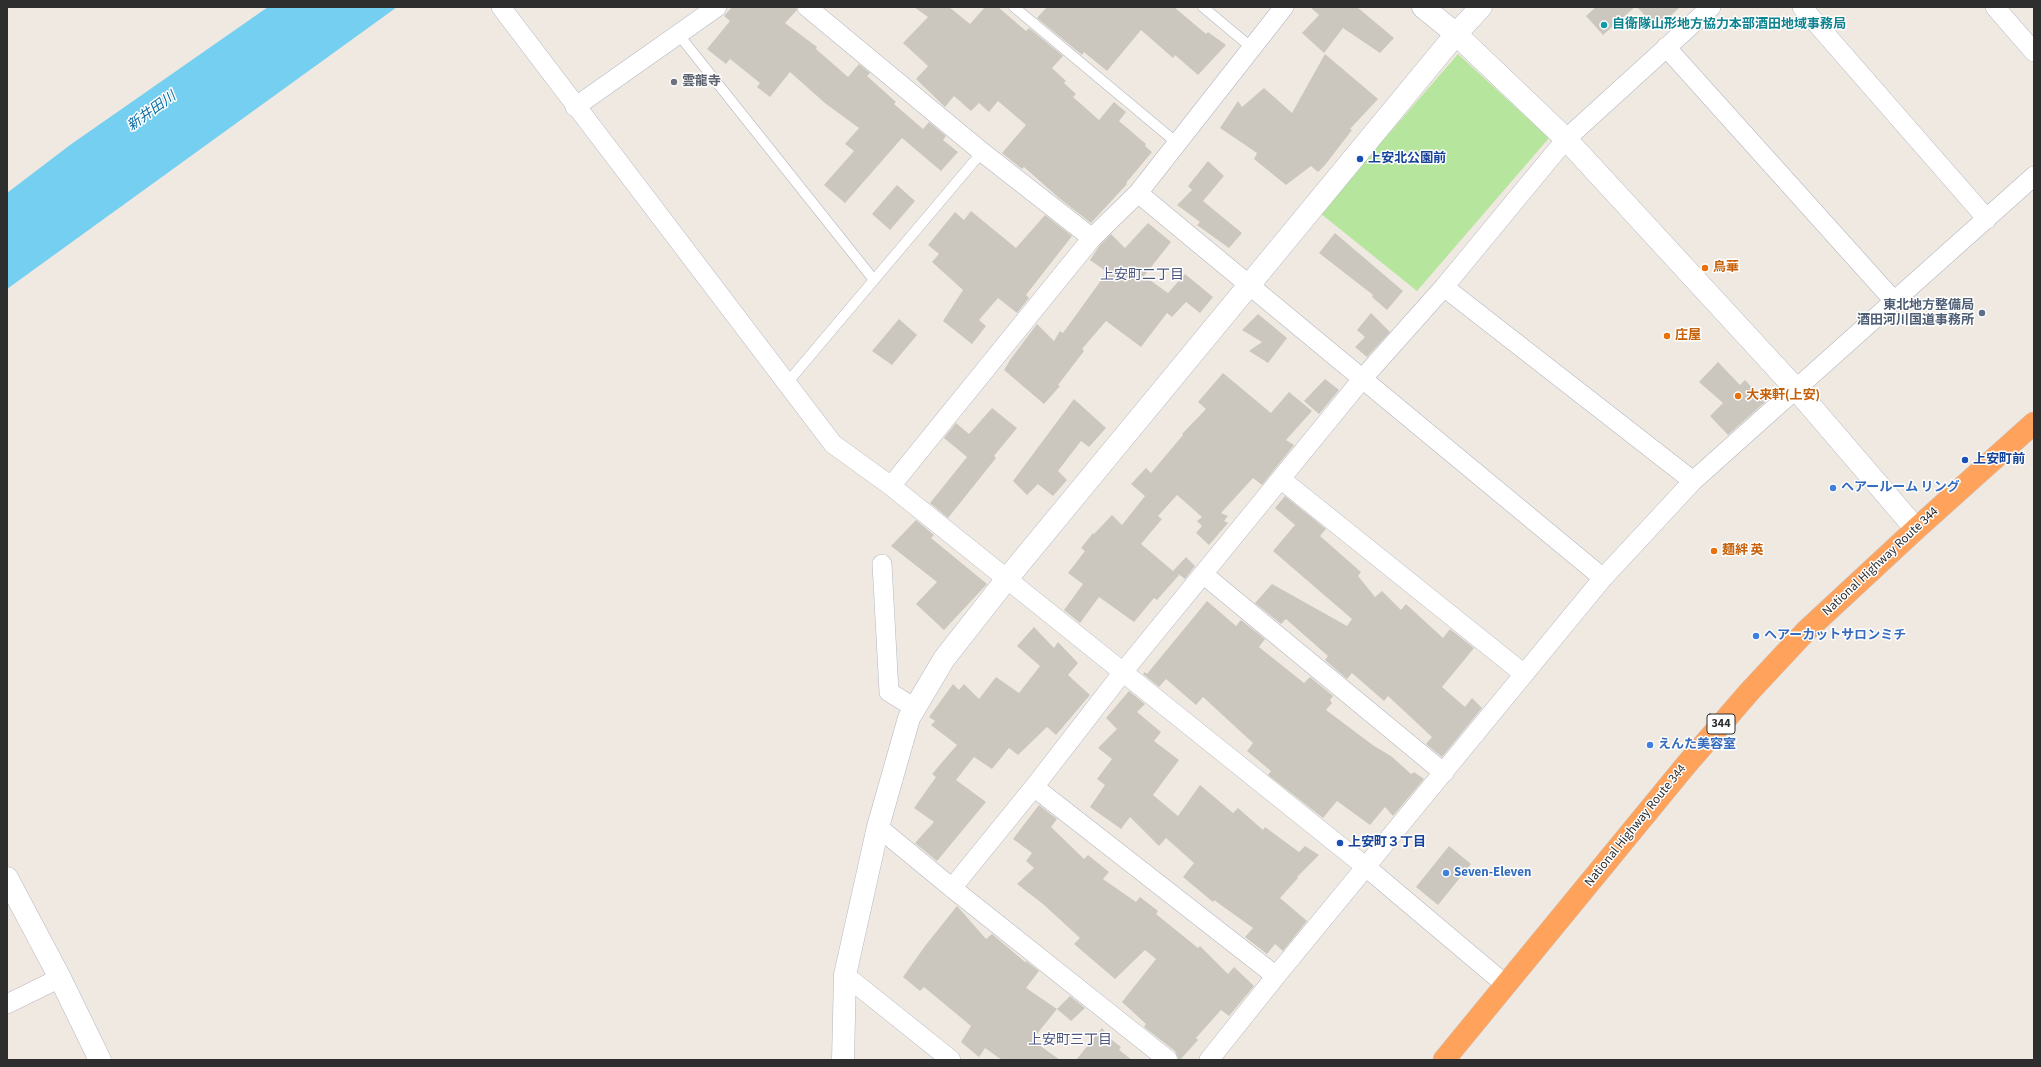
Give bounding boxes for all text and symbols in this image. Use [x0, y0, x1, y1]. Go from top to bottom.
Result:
place label: 自衛隊山形地方協力本部酒田地域事務局 [1612, 17, 1846, 33]
marker: 自衛隊山形地方協力本部酒田地域事務局 [1599, 20, 1609, 30]
place label: 雲龍寺 [682, 74, 721, 90]
marker: 雲龍寺 [669, 77, 679, 87]
water label: 新井田川 [124, 89, 180, 135]
place label: 上安北公園前 [1368, 151, 1446, 167]
marker: 上安北公園前 [1355, 154, 1365, 164]
place label: 鳥華 [1713, 260, 1739, 276]
marker: 鳥華 [1700, 263, 1710, 273]
district label: 上安町二丁目 [1100, 268, 1184, 284]
place label: 東北地方整備局 酒田河川国道事務所 [1857, 298, 1974, 329]
marker: 東北地方整備局 酒田河川国道事務所 [1977, 308, 1987, 318]
place label: 庄屋 [1675, 328, 1701, 344]
marker: 庄屋 [1662, 331, 1672, 341]
place label: 大来軒(上安) [1746, 388, 1820, 404]
marker: 大来軒(上安) [1733, 391, 1743, 401]
place label: 上安町前 [1973, 452, 2025, 468]
marker: 上安町前 [1960, 455, 1970, 465]
place label: ヘアールーム リング [1841, 480, 1960, 496]
marker: ヘアールーム リング [1828, 483, 1838, 493]
street label: National Highway Route 344 [1820, 504, 1942, 620]
place label: 麺絆 英 [1722, 543, 1764, 559]
marker: 麺絆 英 [1709, 546, 1719, 556]
place label: ヘアーカットサロンミチ [1764, 628, 1906, 644]
marker: ヘアーカットサロンミチ [1751, 631, 1761, 641]
road number: 344 [1707, 714, 1735, 734]
place label: えんた美容室 [1658, 737, 1736, 753]
marker: えんた美容室 [1645, 740, 1655, 750]
street label: National Highway Route 344 [1582, 762, 1690, 890]
place label: 上安町３丁目 [1348, 835, 1426, 851]
marker: 上安町３丁目 [1335, 838, 1345, 848]
place label: Seven-Eleven [1454, 865, 1531, 881]
marker: Seven-Eleven [1441, 868, 1451, 878]
district label: 上安町三丁目 [1028, 1033, 1112, 1049]

